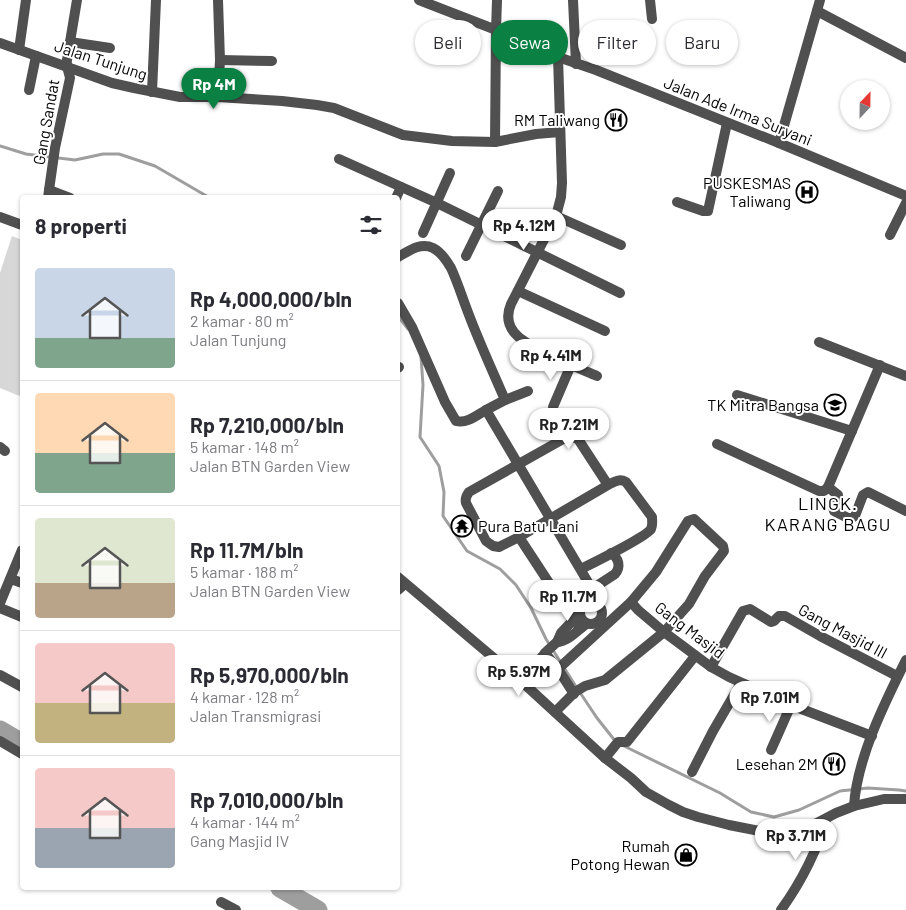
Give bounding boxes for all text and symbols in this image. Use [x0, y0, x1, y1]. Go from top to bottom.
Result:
chip: Beli [415, 20, 481, 65]
chip: Sewa [491, 20, 568, 65]
chip: Filter [578, 20, 656, 65]
chip: Baru [666, 20, 738, 65]
street label: Jalan Tunjung [52, 36, 150, 83]
pin: Rp 4M [179, 68, 249, 110]
street label: Jalan Ade Irma Suryani [661, 72, 815, 149]
text: Rp 4M [192, 74, 236, 93]
street label: Gang Sandat [29, 77, 62, 166]
north arrow [840, 80, 890, 130]
map controls [840, 80, 890, 130]
restaurant icon: RM Taliwang [604, 108, 628, 132]
place label: RM Taliwang [514, 110, 600, 129]
place label: PUSKESMAS Taliwang [703, 173, 791, 210]
hospital icon: PUSKESMAS Taliwang [795, 180, 819, 204]
pin: Rp 4.12M [472, 208, 576, 251]
icon: filters [357, 211, 385, 239]
text: 8 properti [35, 213, 127, 238]
text: Rp 4.12M [493, 215, 555, 234]
text: Rp 4,000,000/bln [190, 286, 352, 311]
icon: home [75, 288, 135, 348]
text: 2 kamar · 80 m² [190, 311, 294, 330]
text: Jalan Tunjung [190, 330, 286, 349]
pin: Rp 4.41M [499, 338, 603, 381]
text: Rp 4.41M [520, 345, 582, 364]
school or university icon: TK Mitra Bangsa [823, 393, 847, 417]
place label: TK Mitra Bangsa [707, 395, 819, 414]
pin: Rp 7.21M [517, 408, 621, 450]
text: Rp 7,210,000/bln [190, 412, 344, 437]
icon: home [75, 413, 135, 473]
text: Rp 7.21M [539, 414, 599, 433]
text: 5 kamar · 148 m² [190, 437, 299, 456]
text: Jalan BTN Garden View [190, 456, 350, 475]
district label: LINGK. KARANG BAGU [764, 492, 892, 535]
temple icon: Pura Batu Lani [450, 514, 474, 538]
place label: Pura Batu Lani [478, 516, 579, 535]
text: Rp 11.7M/bln [190, 537, 304, 562]
icon: home [75, 538, 135, 598]
text: 5 kamar · 188 m² [190, 562, 298, 581]
pin: Rp 11.7M [516, 580, 620, 622]
text: Jalan BTN Garden View [190, 581, 350, 600]
text: Rp 11.7M [539, 586, 597, 605]
street label: Gang Masjid [652, 597, 729, 662]
street label: Gang Masjid III [796, 599, 891, 662]
pin: Rp 5.97M [467, 654, 571, 697]
text: Rp 5.97M [488, 661, 550, 680]
text: Rp 5,970,000/bln [190, 662, 349, 687]
icon: home [75, 663, 135, 723]
pin: Rp 7.01M [718, 680, 822, 723]
text: 4 kamar · 128 m² [190, 687, 299, 706]
text: Rp 7.01M [741, 687, 799, 706]
text: Jalan Transmigrasi [190, 706, 321, 725]
restaurant icon: Lesehan 2M [822, 752, 846, 776]
place label: Lesehan 2M [736, 754, 818, 773]
text: Rp 7,010,000/bln [190, 787, 344, 812]
icon: home [75, 788, 135, 848]
text: 4 kamar · 144 m² [190, 812, 300, 831]
pin: Rp 3.71M [744, 818, 848, 861]
text: Rp 3.71M [766, 825, 826, 844]
text: Gang Masjid IV [190, 831, 289, 850]
place label: Rumah Potong Hewan [571, 836, 670, 873]
shop icon: Rumah Potong Hewan [674, 843, 698, 867]

